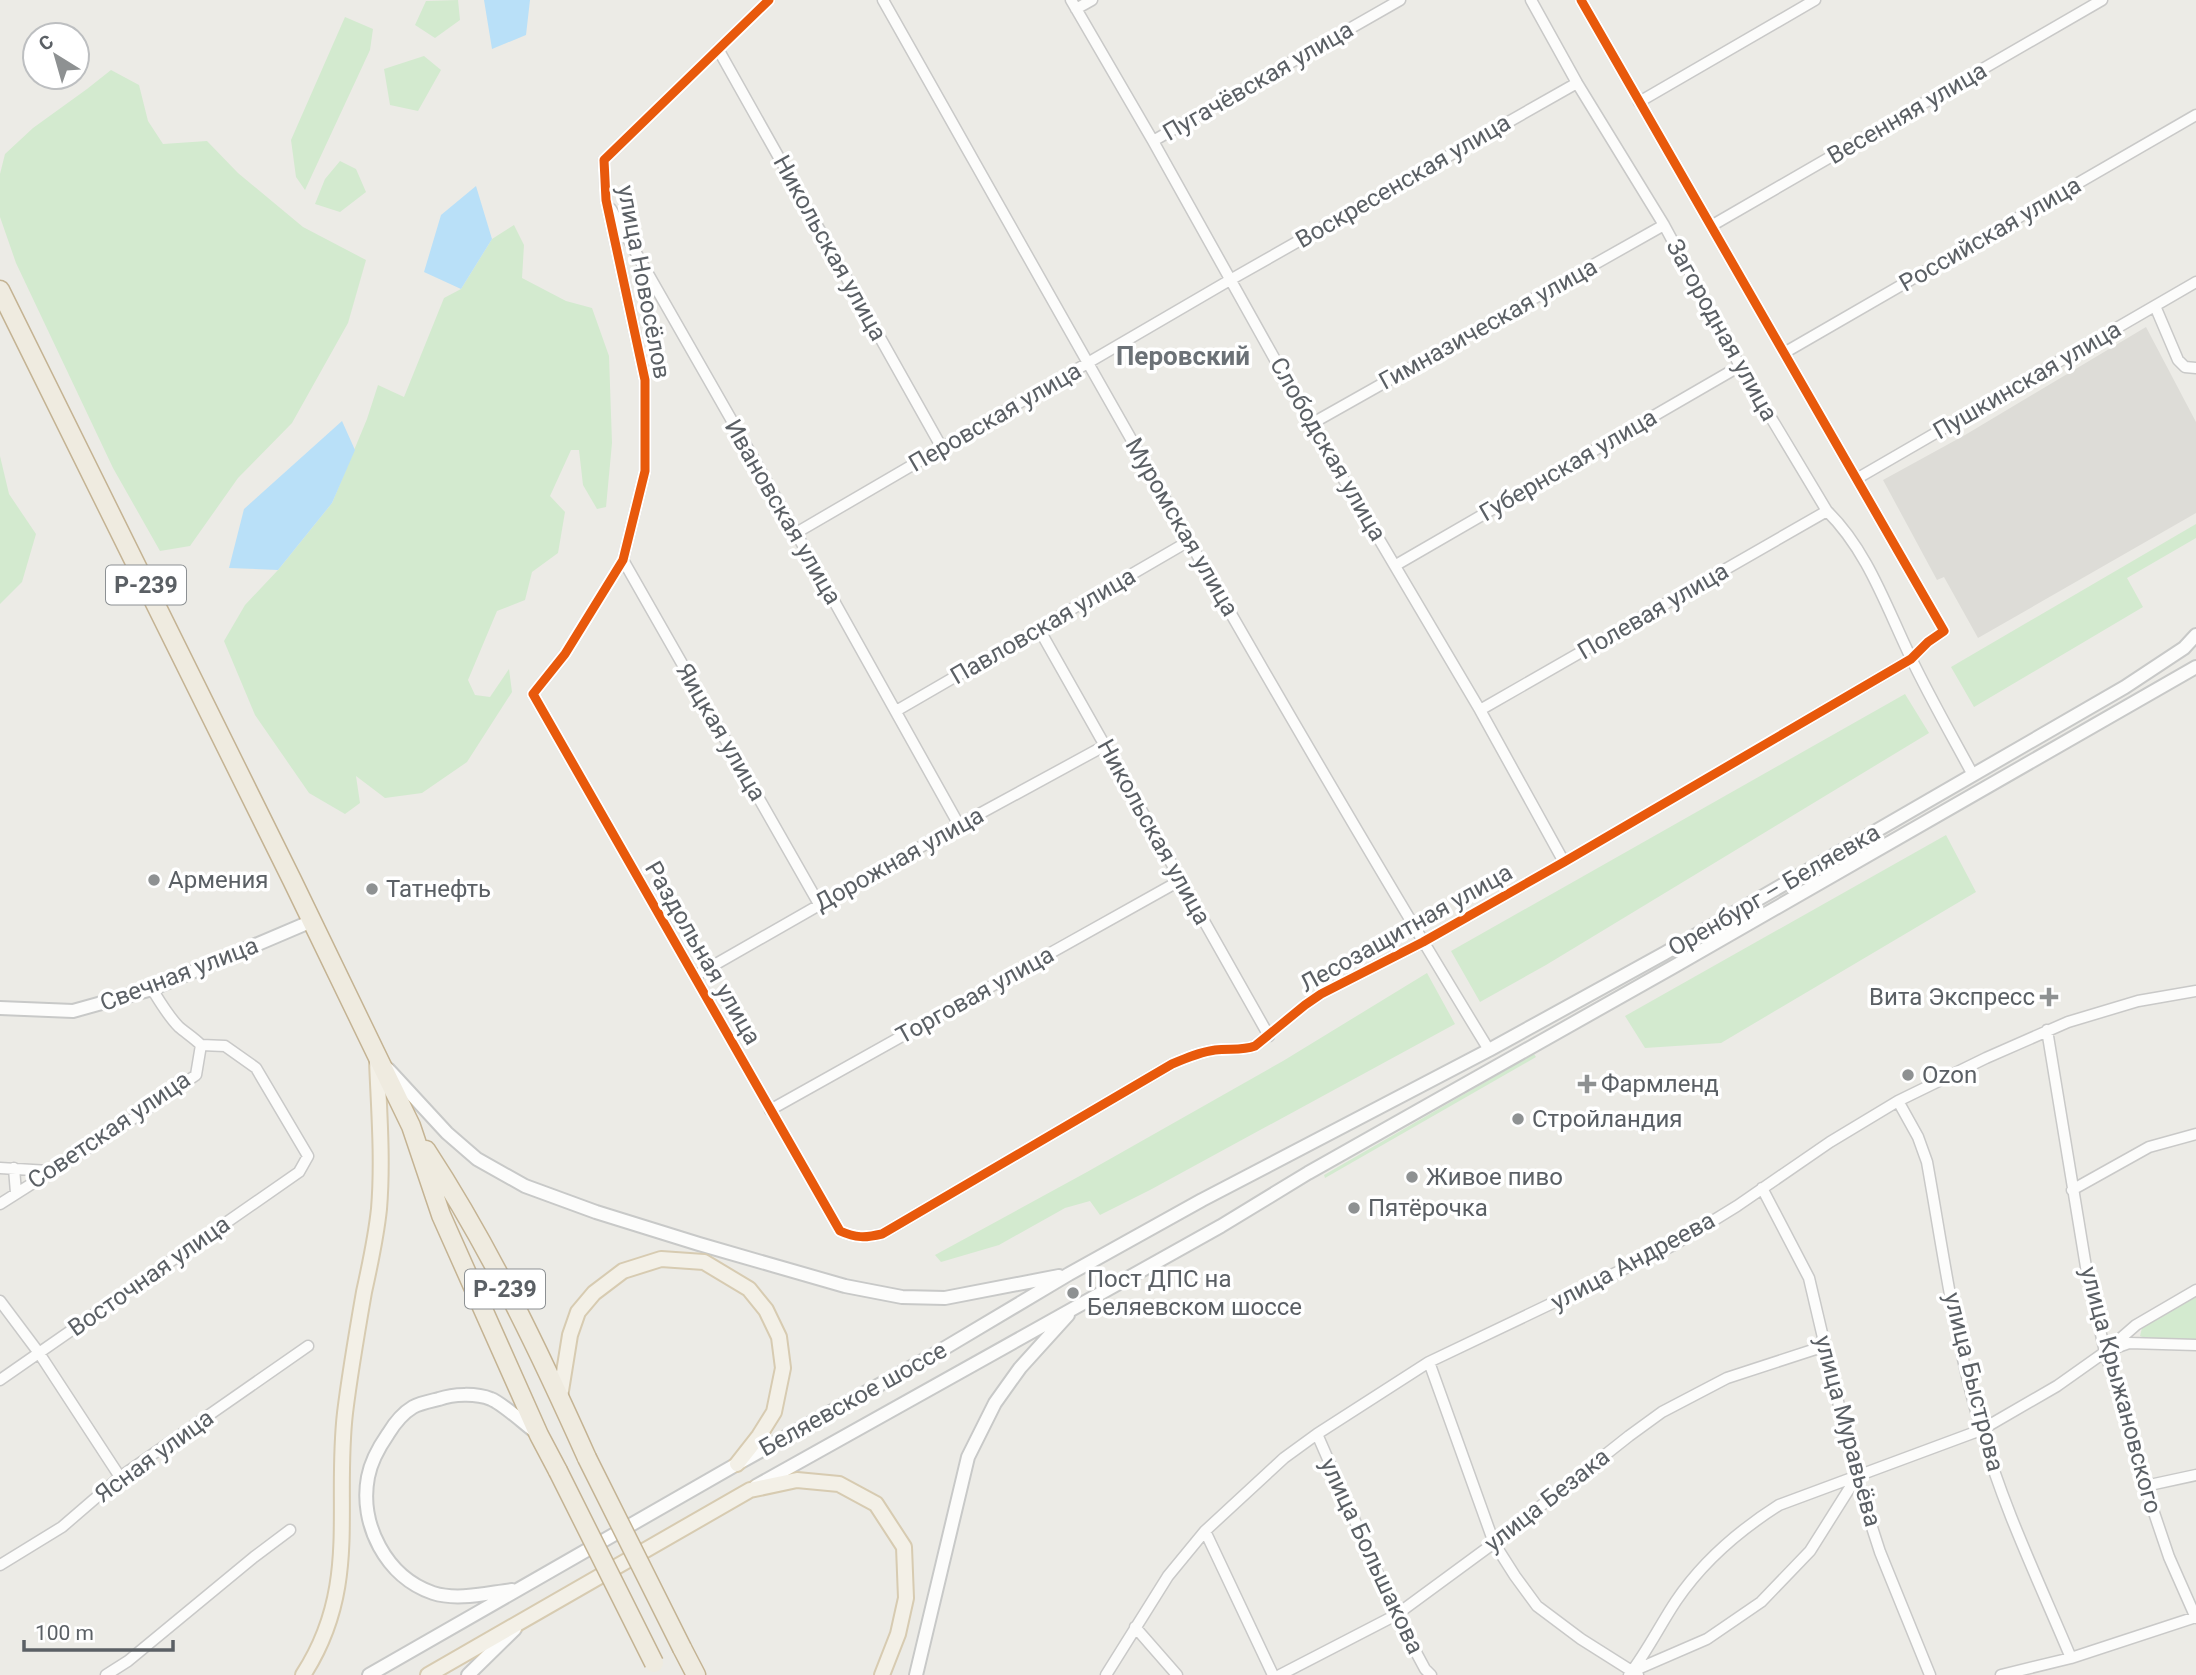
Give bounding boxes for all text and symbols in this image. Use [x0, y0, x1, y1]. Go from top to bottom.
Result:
street label: Пугачёвская улица [1158, 15, 1358, 147]
north arrow [21, 21, 91, 91]
text: С [34, 30, 58, 56]
street label: Весенняя улица [1823, 56, 1991, 170]
street label: Воскресенская улица [1291, 108, 1515, 254]
street label: Никольская улица [767, 150, 893, 346]
street label: Российская улица [1894, 171, 2086, 297]
street label: улица Новосёлов [611, 183, 677, 381]
street label: Загородная улица [1660, 234, 1784, 426]
street label: Гимназическая улица [1374, 252, 1602, 396]
street label: Пушкинская улица [1928, 315, 2126, 445]
district label: Перовский [1116, 341, 1250, 371]
street label: Слободская улица [1264, 352, 1392, 546]
street label: Перовская улица [904, 356, 1086, 478]
street label: Губернская улица [1474, 403, 1662, 527]
street label: Ивановская улица [719, 415, 847, 609]
street label: Муромская улица [1120, 433, 1244, 621]
street label: Полевая улица [1573, 557, 1733, 665]
street label: Павловская улица [946, 562, 1140, 690]
road number: Р-239 [106, 566, 186, 604]
street label: Яицкая улица [670, 658, 772, 806]
street label: Никольская улица [1091, 734, 1217, 930]
street label: Дорожная улица [810, 801, 988, 917]
street label: Оренбург – Беляевка [1663, 818, 1885, 962]
street label: Раздольная улица [639, 856, 767, 1050]
street label: Лесозащитная улица [1295, 858, 1517, 998]
place label: Армения [168, 866, 269, 894]
marker: Армения [146, 872, 162, 888]
place label: Татнефть [386, 875, 491, 903]
marker: Татнефть [364, 881, 380, 897]
street label: Свечная улица [96, 931, 262, 1017]
street label: Торговая улица [891, 940, 1059, 1050]
place label: Вита Экспресс [1869, 983, 2035, 1011]
marker: Вита Экспресс [2041, 989, 2057, 1005]
place label: Ozon [1922, 1061, 1977, 1089]
street label: Советская улица [22, 1065, 196, 1195]
marker: Ozon [1900, 1067, 1916, 1083]
place label: Фармленд [1601, 1070, 1719, 1098]
marker: Фармленд [1579, 1076, 1595, 1092]
place label: Стройландия [1532, 1105, 1682, 1133]
marker: Стройландия [1510, 1111, 1526, 1127]
place label: Живое пиво [1426, 1163, 1563, 1191]
marker: Живое пиво [1404, 1169, 1420, 1185]
place label: Пятёрочка [1368, 1194, 1488, 1222]
marker: Пятёрочка [1346, 1200, 1362, 1216]
street label: улица Андреева [1546, 1206, 1720, 1316]
street label: Восточная улица [63, 1210, 235, 1342]
street label: улица Крыжановского [2075, 1264, 2167, 1516]
place label: Пост ДПС на Беляевском шоссе [1087, 1265, 1302, 1321]
road number: Р-239 [465, 1270, 545, 1308]
marker: Пост ДПС на Беляевском шоссе [1065, 1285, 1081, 1301]
street label: улица Быстрова [1938, 1290, 2010, 1474]
street label: улица Муравьёва [1809, 1332, 1887, 1530]
street label: Беляевское шоссе [754, 1336, 952, 1462]
street label: Ясная улица [89, 1404, 219, 1508]
street label: улица Безака [1479, 1442, 1615, 1558]
street label: улица Большакова [1314, 1454, 1430, 1658]
scale bar [24, 1608, 173, 1652]
text: 100 m [35, 1621, 94, 1645]

